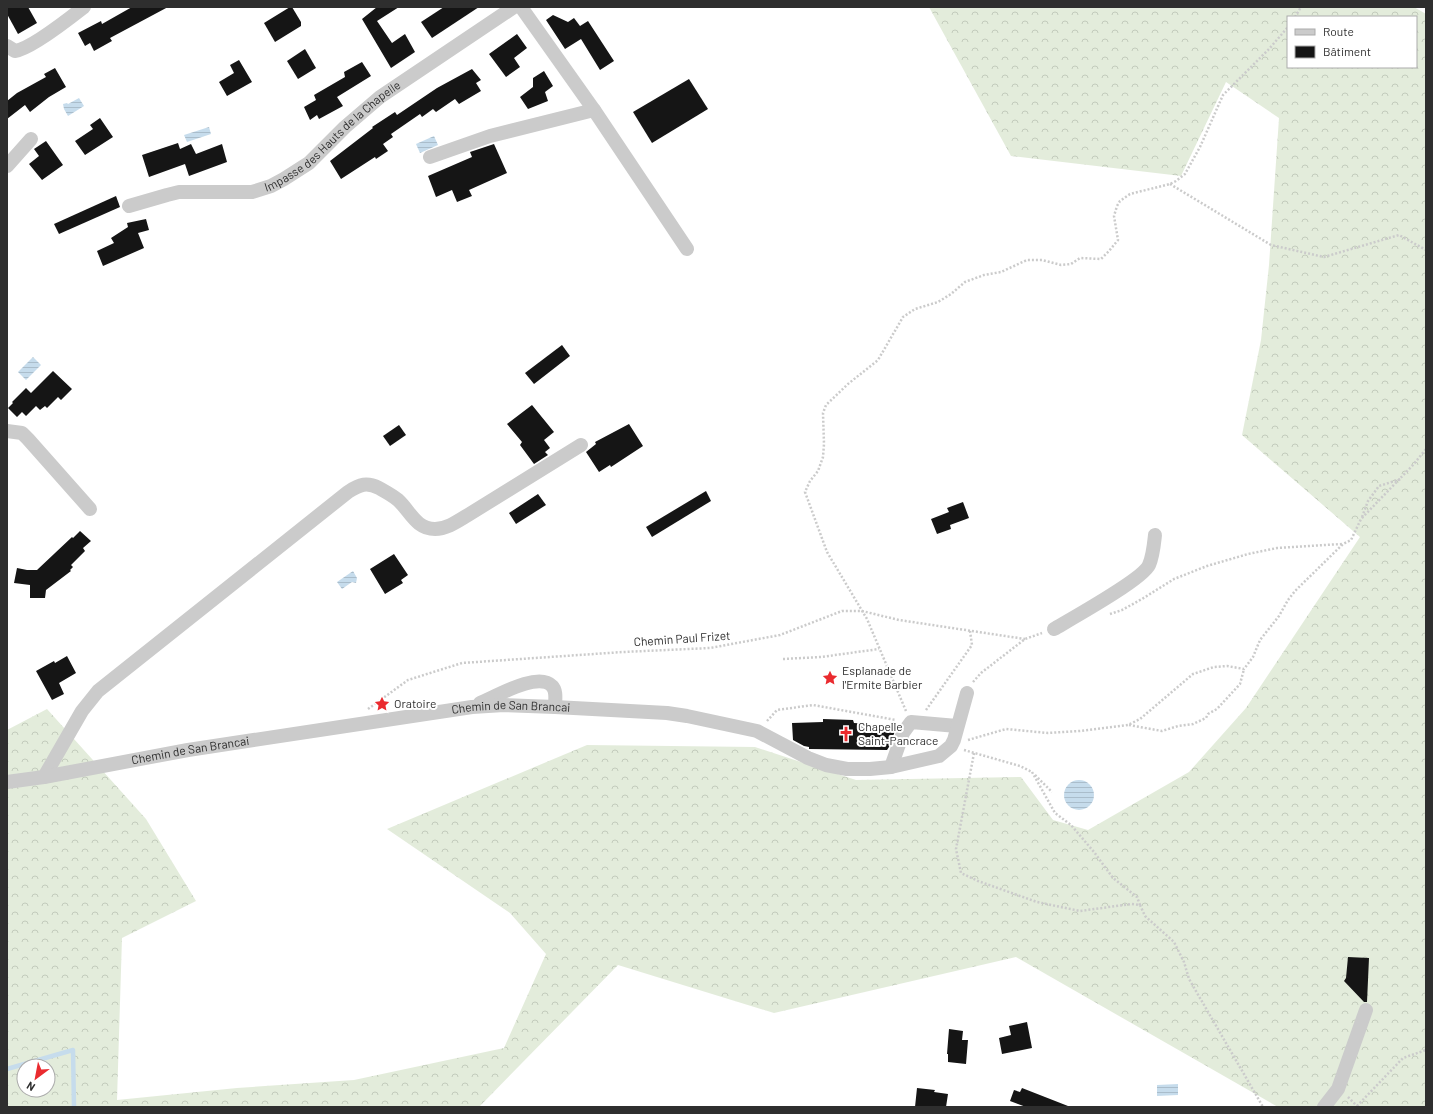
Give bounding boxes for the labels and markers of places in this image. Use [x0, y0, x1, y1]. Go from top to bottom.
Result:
place label: Esplanade de l'Ermite Barbier [842, 663, 923, 691]
place icon: Esplanade de l'Ermite Barbier [821, 669, 839, 687]
place icon: Oratoire [373, 695, 391, 713]
place label: Oratoire [394, 696, 436, 710]
place label: Chapelle Saint-Pancrace [858, 719, 938, 747]
church icon: Chapelle Saint-Pancrace [837, 725, 855, 743]

